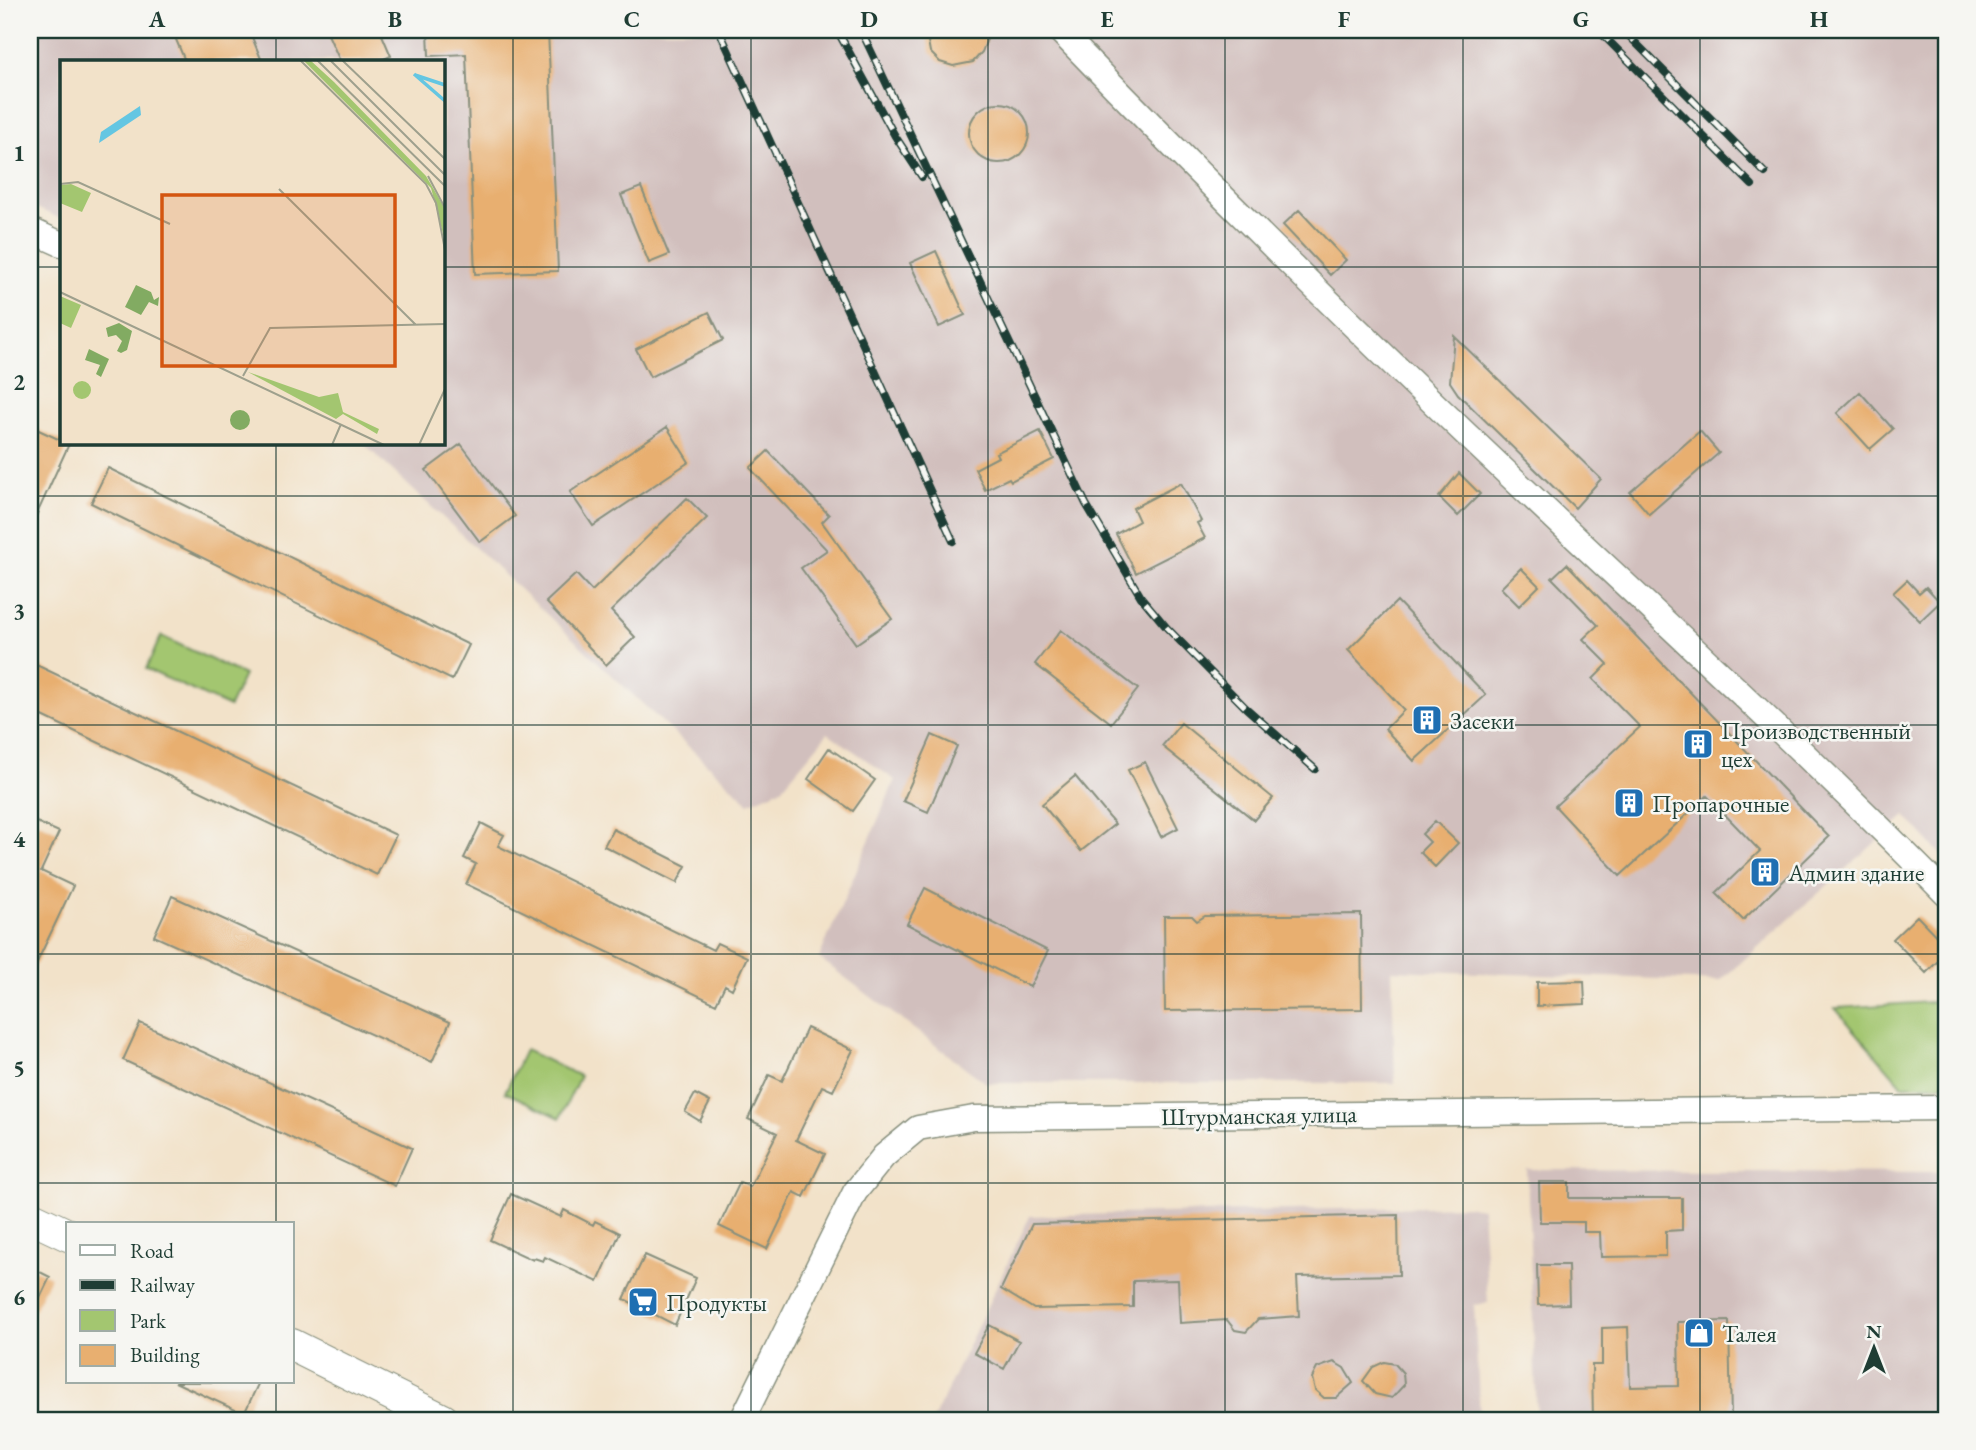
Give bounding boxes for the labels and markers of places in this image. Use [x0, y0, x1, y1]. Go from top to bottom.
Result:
building icon: Засеки [1410, 703, 1444, 737]
place label: Засеки [1450, 705, 1515, 736]
place label: Производственный цех [1721, 715, 1911, 774]
building icon: Производственный цех [1681, 727, 1715, 761]
building icon: Пропарочные [1612, 786, 1646, 820]
place label: Пропарочные [1652, 788, 1789, 819]
building icon: Админ здание [1748, 855, 1782, 889]
place label: Админ здание [1787, 857, 1924, 888]
supermarket icon: Продукты [626, 1285, 660, 1319]
place label: Продукты [666, 1287, 767, 1318]
shop icon: Талея [1682, 1316, 1716, 1350]
place label: Талея [1722, 1318, 1777, 1349]

